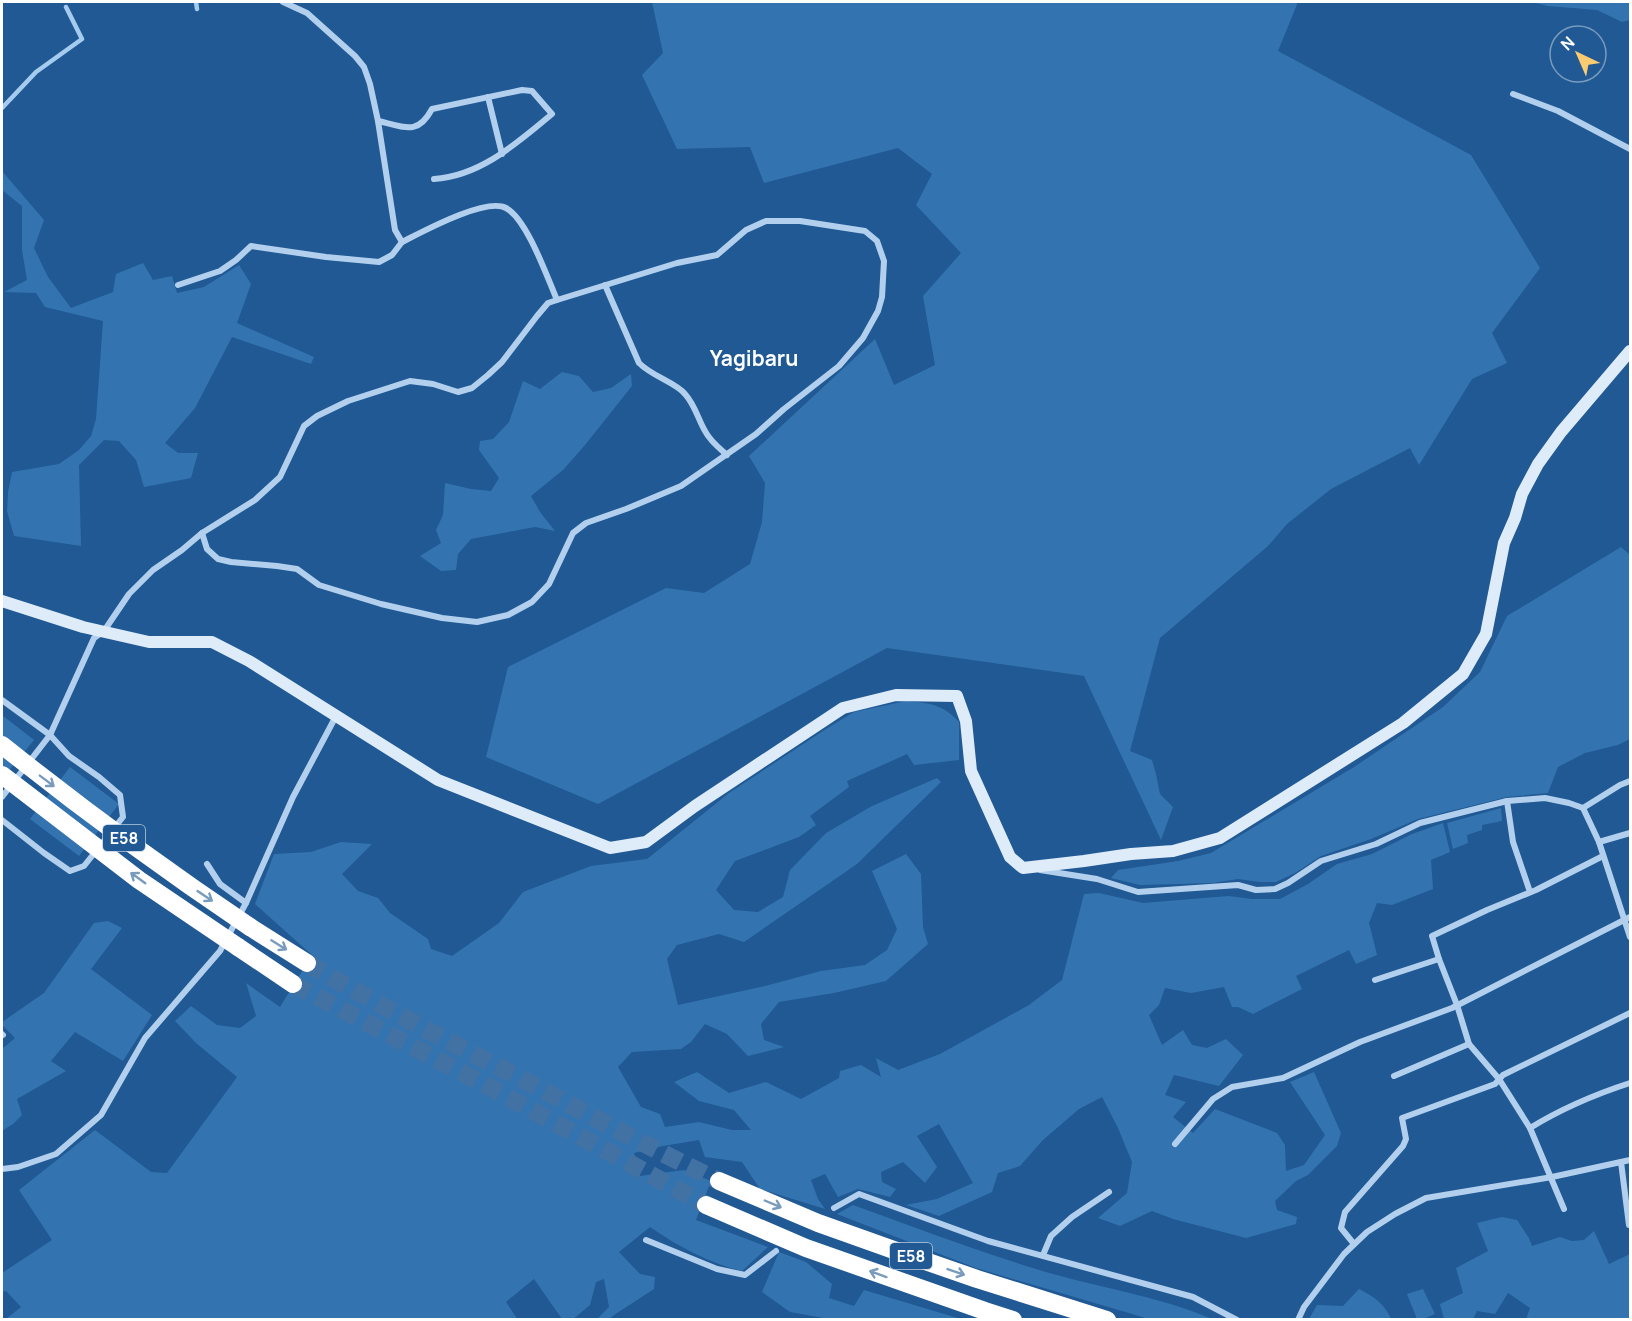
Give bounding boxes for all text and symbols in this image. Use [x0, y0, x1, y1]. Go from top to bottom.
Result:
north arrow [1548, 24, 1608, 84]
text: N [1556, 31, 1579, 55]
district label: Yagibaru [710, 344, 798, 372]
one-way arrow [39, 775, 55, 788]
road number: E58 [103, 825, 145, 851]
one-way arrow [130, 872, 146, 885]
one-way arrow [196, 890, 213, 903]
one-way arrow [270, 939, 286, 951]
one-way arrow [764, 1199, 782, 1210]
road number: E58 [890, 1243, 932, 1269]
one-way arrow [946, 1267, 965, 1278]
one-way arrow [869, 1268, 888, 1279]

